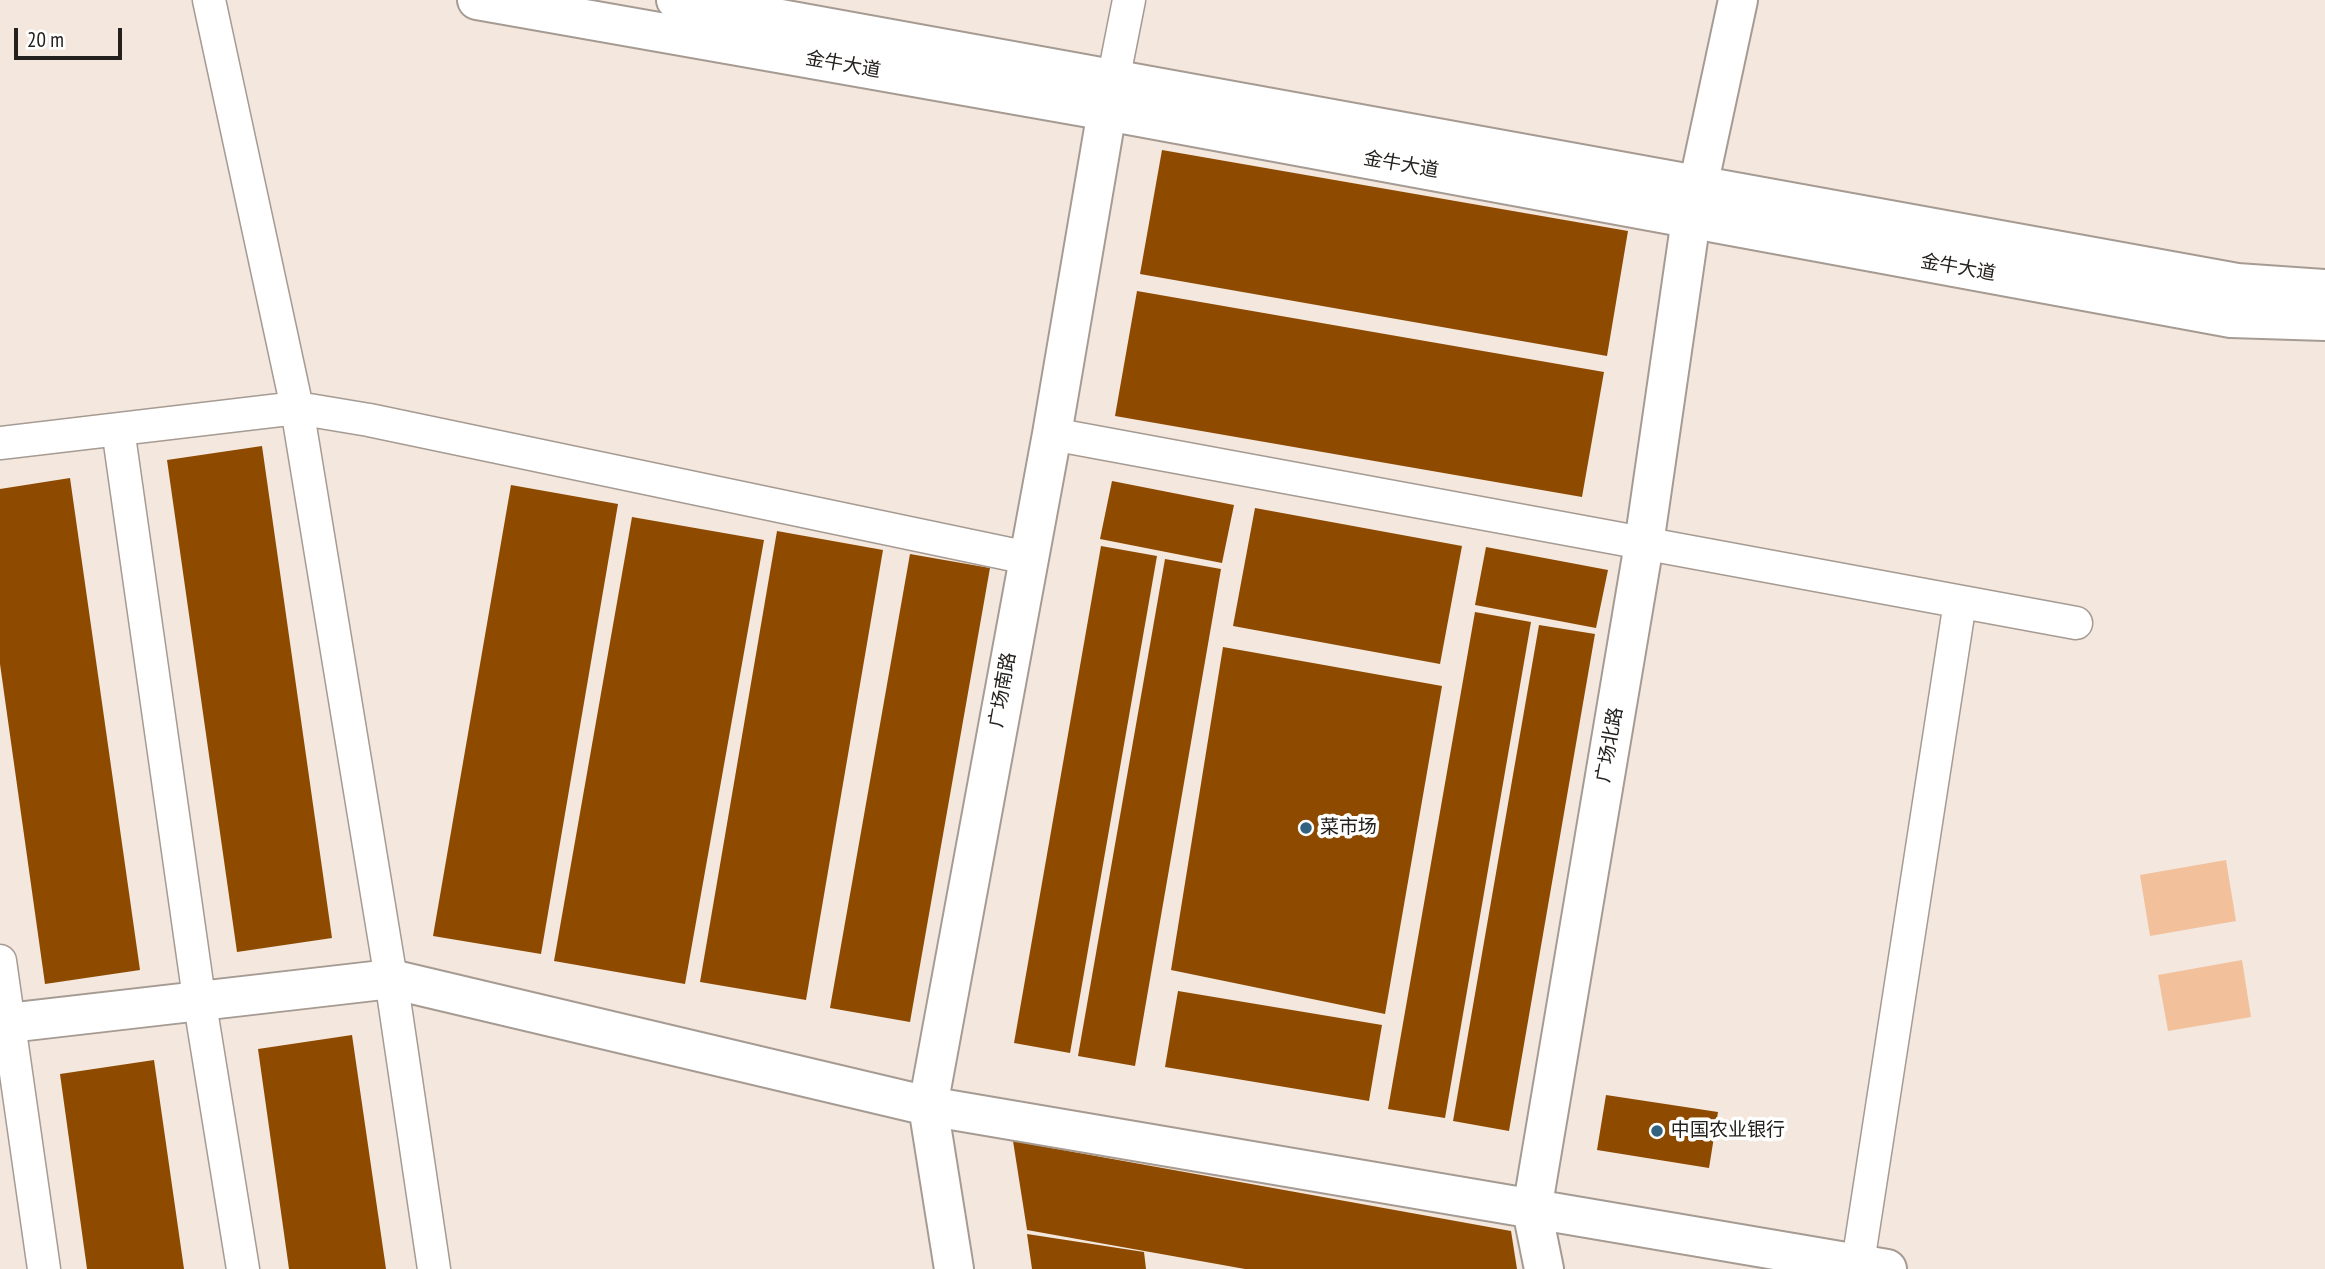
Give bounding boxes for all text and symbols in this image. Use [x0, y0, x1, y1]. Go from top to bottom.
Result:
scale bar [18, 14, 126, 58]
text: 20 m [27, 26, 64, 53]
street label: 金牛大道 [804, 47, 882, 83]
street label: 金牛大道 [1362, 147, 1440, 183]
street label: 金牛大道 [1919, 250, 1997, 286]
street label: 广场南路 [985, 651, 1021, 729]
street label: 广场北路 [1592, 706, 1628, 784]
place label: 菜市场 [1320, 817, 1377, 839]
marker: 菜市场 [1298, 820, 1314, 836]
place label: 中国农业银行 [1671, 1120, 1785, 1142]
marker: 中国农业银行 [1649, 1123, 1665, 1139]

